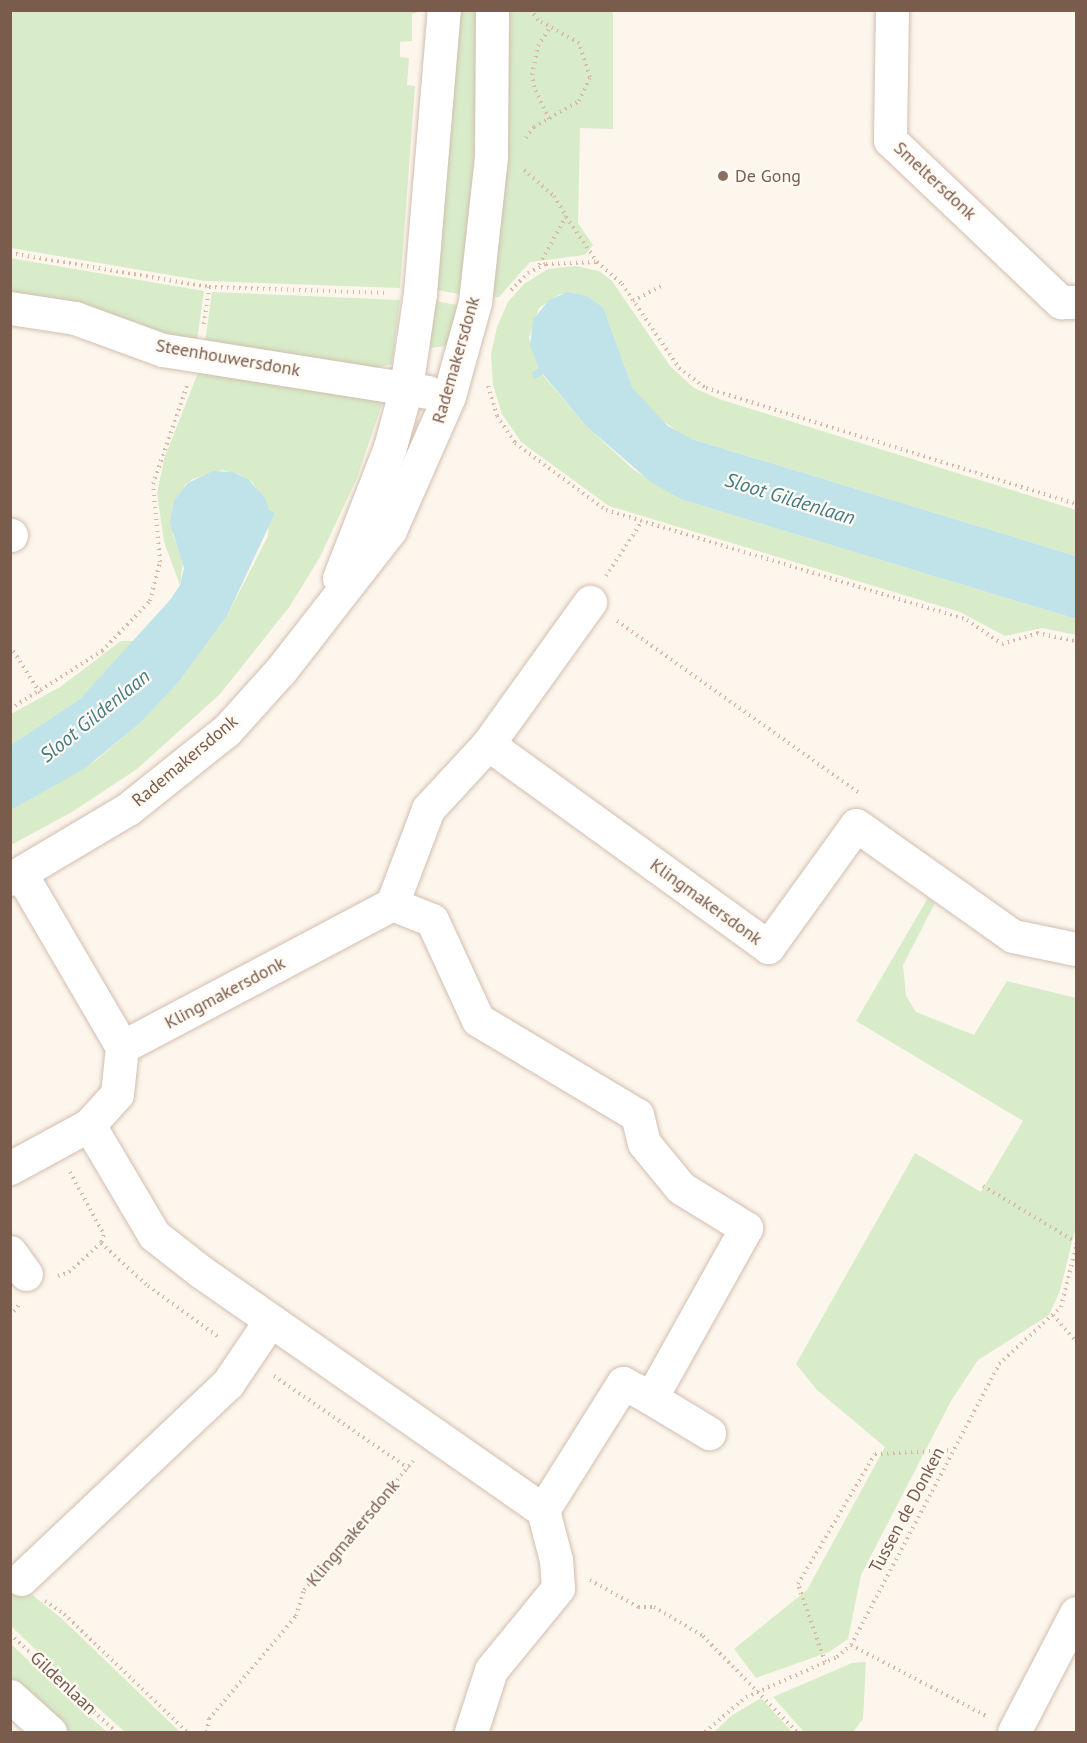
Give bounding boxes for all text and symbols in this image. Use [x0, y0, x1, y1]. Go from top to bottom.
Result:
street label: Smeltersdonk [889, 137, 981, 225]
place label: De Gong [735, 165, 801, 187]
marker: De Gong [716, 169, 730, 183]
street label: Rademakersdonk [428, 294, 484, 426]
street label: Steenhouwersdonk [154, 335, 302, 381]
water label: Sloot Gildenlaan [722, 468, 858, 530]
water label: Sloot Gildenlaan [35, 664, 155, 768]
street label: Rademakersdonk [128, 711, 242, 811]
street label: Klingmakersdonk [646, 854, 766, 950]
street label: Klingmakersdonk [161, 952, 289, 1034]
street label: Tussen de Donken [865, 1444, 949, 1576]
street label: Klingmakersdonk [302, 1475, 404, 1591]
street label: Gildenlaan [25, 1647, 101, 1719]

